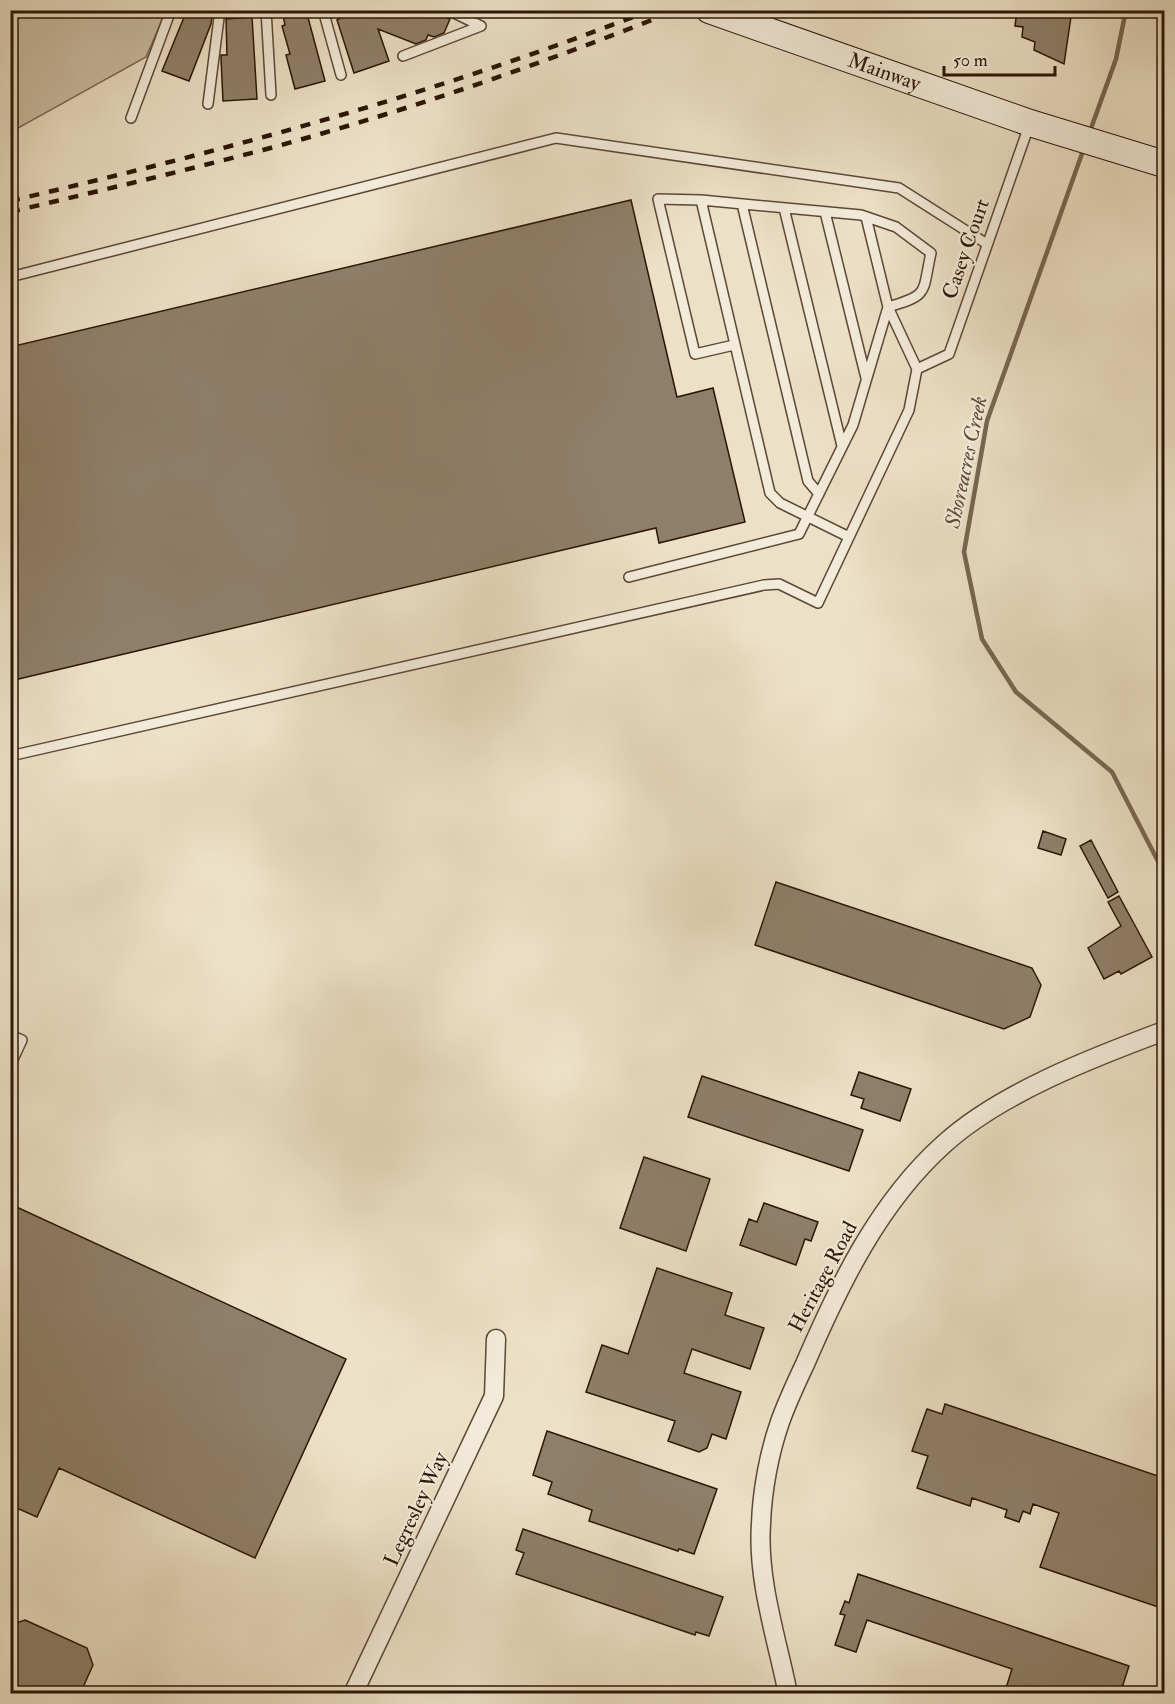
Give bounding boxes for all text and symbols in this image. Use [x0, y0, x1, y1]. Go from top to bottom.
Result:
scale bar [944, 39, 1055, 77]
street label: Mainway [844, 46, 925, 97]
text: 50 m [953, 49, 988, 72]
street label: Casey Court [936, 195, 996, 303]
water label: Shoreacres Creek [938, 393, 994, 532]
street label: Heritage Road [782, 1216, 864, 1337]
street label: Legresley Way [378, 1447, 455, 1570]

